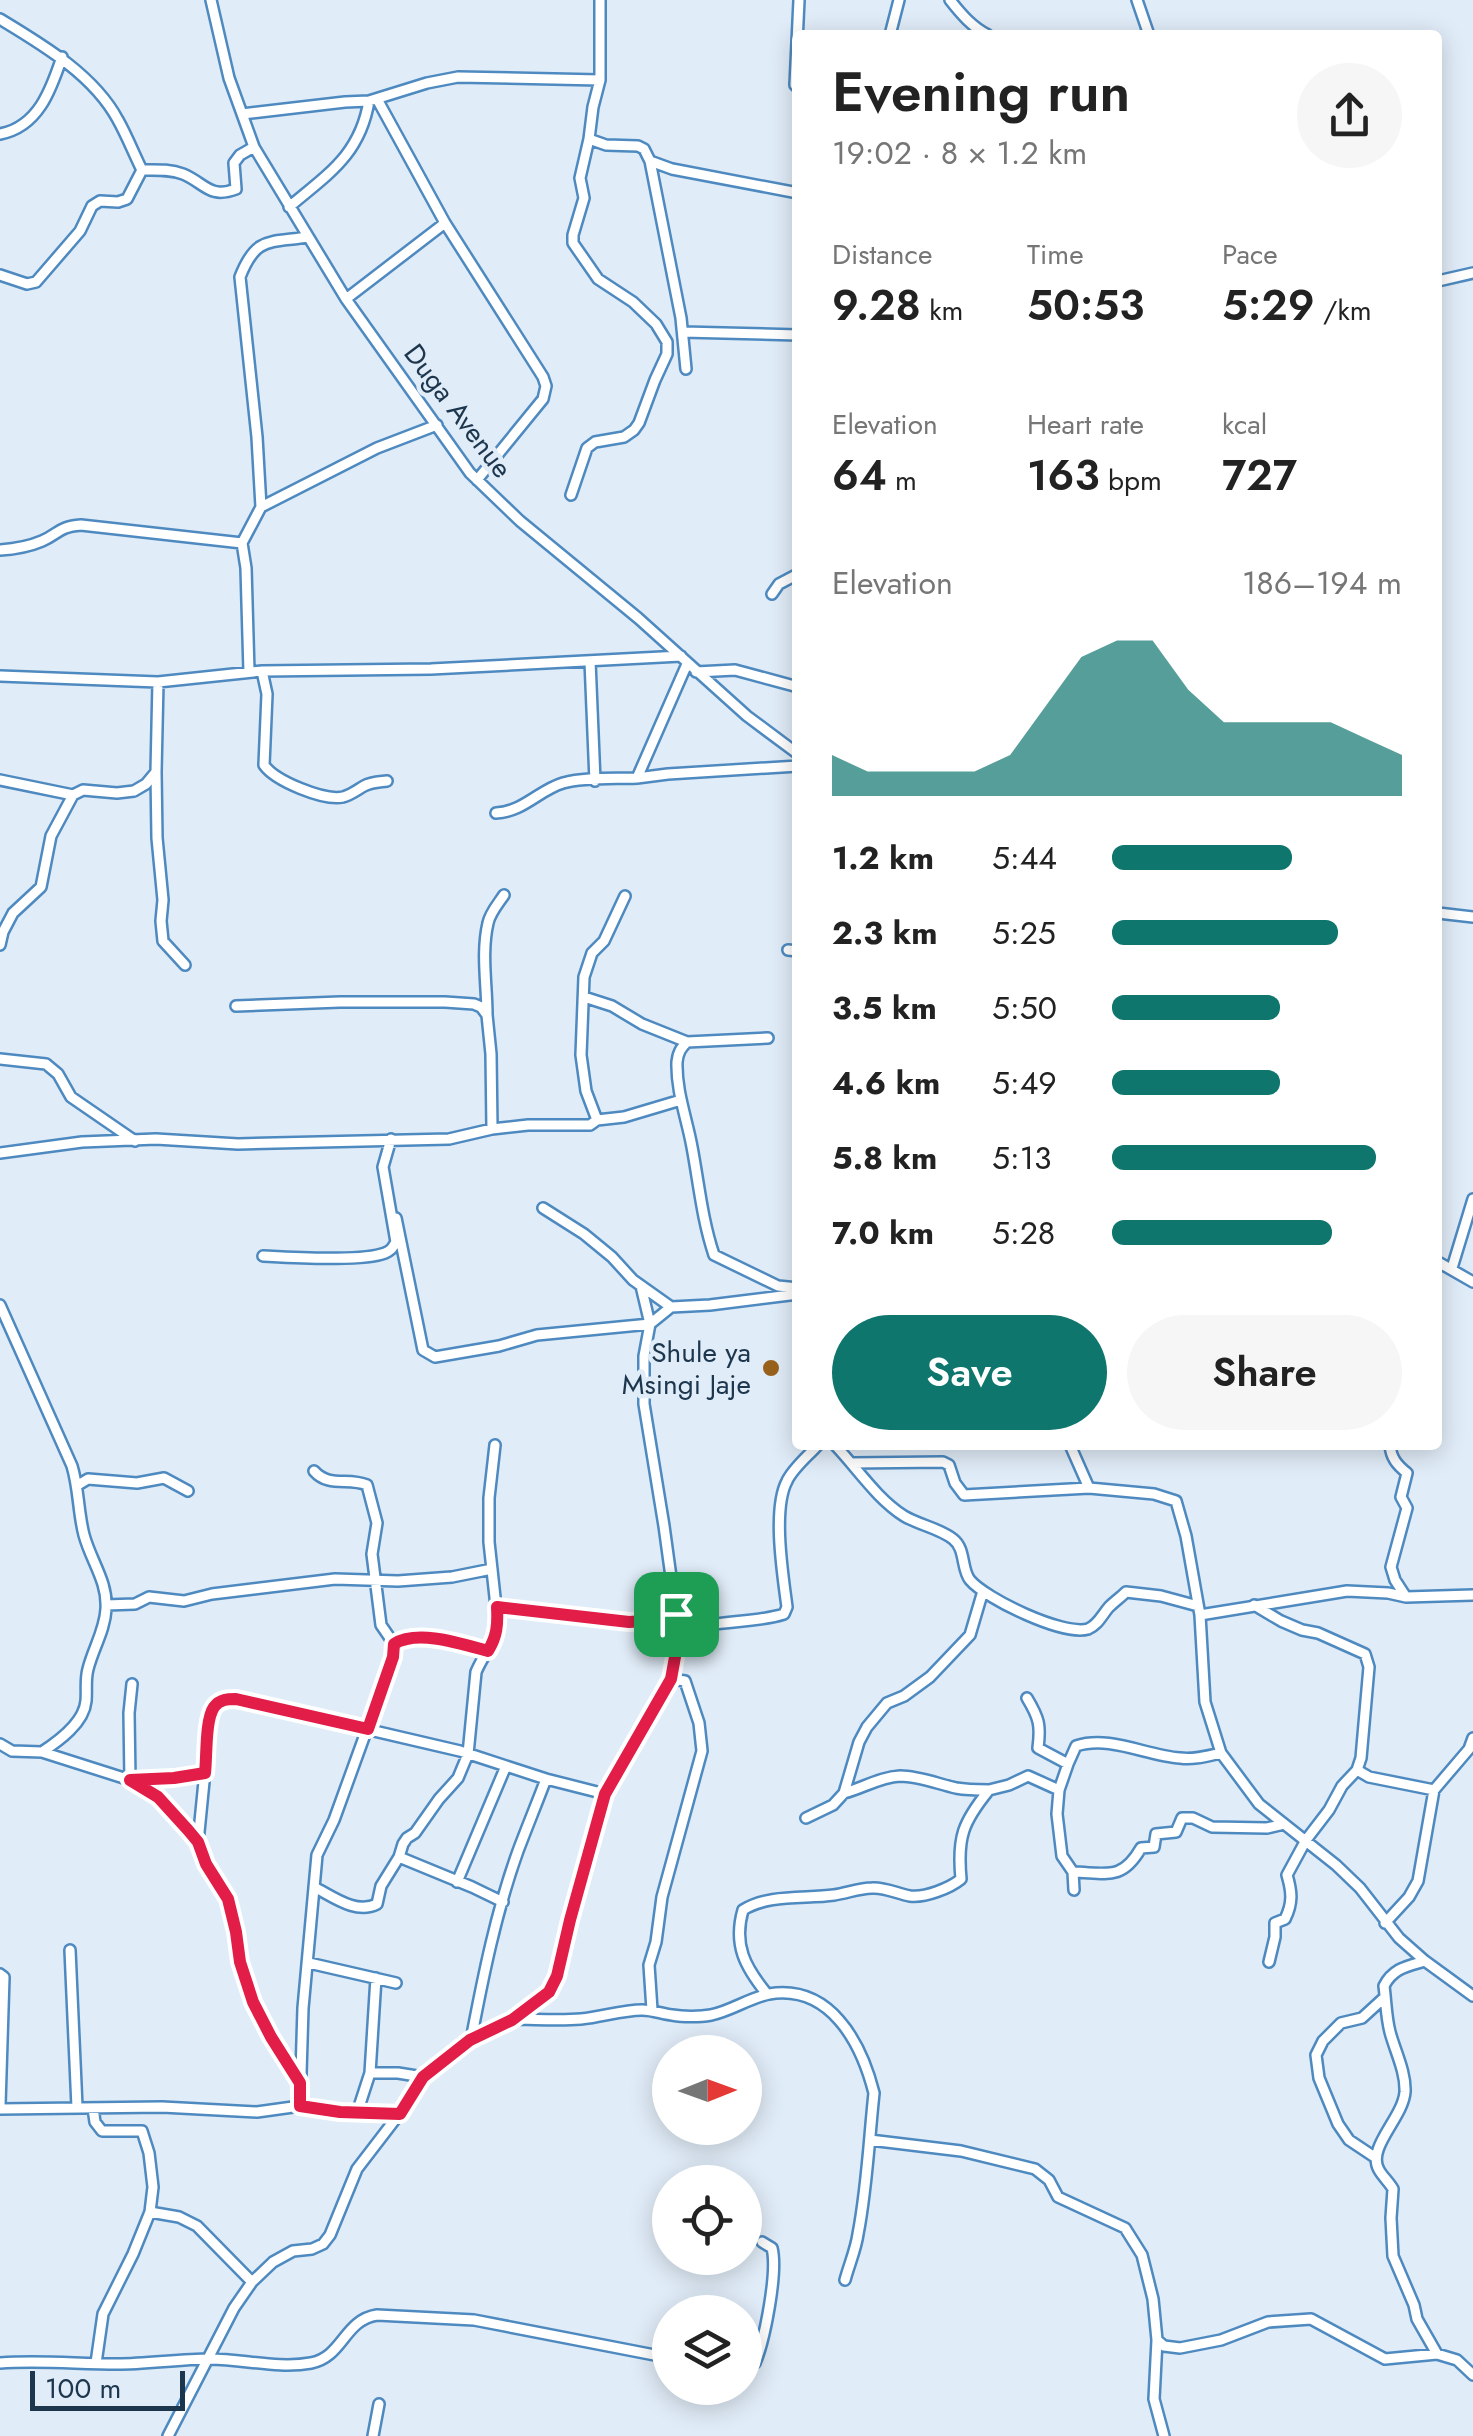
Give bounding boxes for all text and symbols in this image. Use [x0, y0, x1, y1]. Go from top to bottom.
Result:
text: Evening run [832, 52, 1130, 132]
button: share [1297, 63, 1402, 168]
text: 19:02 · 8 × 1.2 km [832, 130, 1087, 176]
text: Distance [832, 234, 932, 275]
text: Time [1027, 234, 1084, 275]
text: Pace [1222, 234, 1278, 275]
text: 9.28 [832, 275, 921, 336]
text: 50:53 [1027, 275, 1144, 336]
text: 5:29 [1222, 275, 1315, 336]
text: km [921, 290, 963, 331]
text: /km [1315, 290, 1372, 331]
street label: Duga Avenue [394, 335, 522, 487]
text: Elevation [832, 404, 938, 445]
text: Heart rate [1027, 404, 1144, 445]
text: kcal [1222, 404, 1267, 445]
text: 64 [832, 445, 887, 506]
text: 163 [1027, 445, 1100, 506]
text: 727 [1222, 445, 1297, 506]
text: m [887, 460, 917, 501]
text: bpm [1100, 460, 1162, 501]
text: Elevation [832, 560, 953, 606]
text: 186–194 m [1242, 560, 1402, 606]
text: 1.2 km [832, 835, 934, 881]
text: 5:44 [992, 835, 1057, 881]
text: 2.3 km [832, 910, 937, 956]
text: 5:25 [992, 910, 1056, 956]
text: 3.5 km [832, 985, 937, 1031]
text: 5:50 [992, 985, 1057, 1031]
text: 4.6 km [832, 1060, 940, 1106]
text: 5:49 [992, 1060, 1057, 1106]
text: 5.8 km [832, 1135, 937, 1181]
text: 5:13 [992, 1135, 1052, 1181]
text: 7.0 km [832, 1210, 934, 1256]
text: 5:28 [992, 1210, 1055, 1256]
button: Save [832, 1315, 1107, 1430]
button: Share [1127, 1315, 1402, 1430]
place label: Shule ya Msingi Jaje [622, 1332, 751, 1405]
marker: Shule ya Msingi Jaje [760, 1357, 782, 1379]
pin [634, 1572, 719, 1657]
icon: arrive [649, 1587, 704, 1642]
north arrow [652, 2035, 762, 2145]
map controls [652, 2035, 762, 2405]
button: locate [652, 2165, 762, 2275]
button: layers [652, 2295, 762, 2405]
scale bar [30, 2366, 185, 2410]
text: 100 m [45, 2368, 121, 2409]

